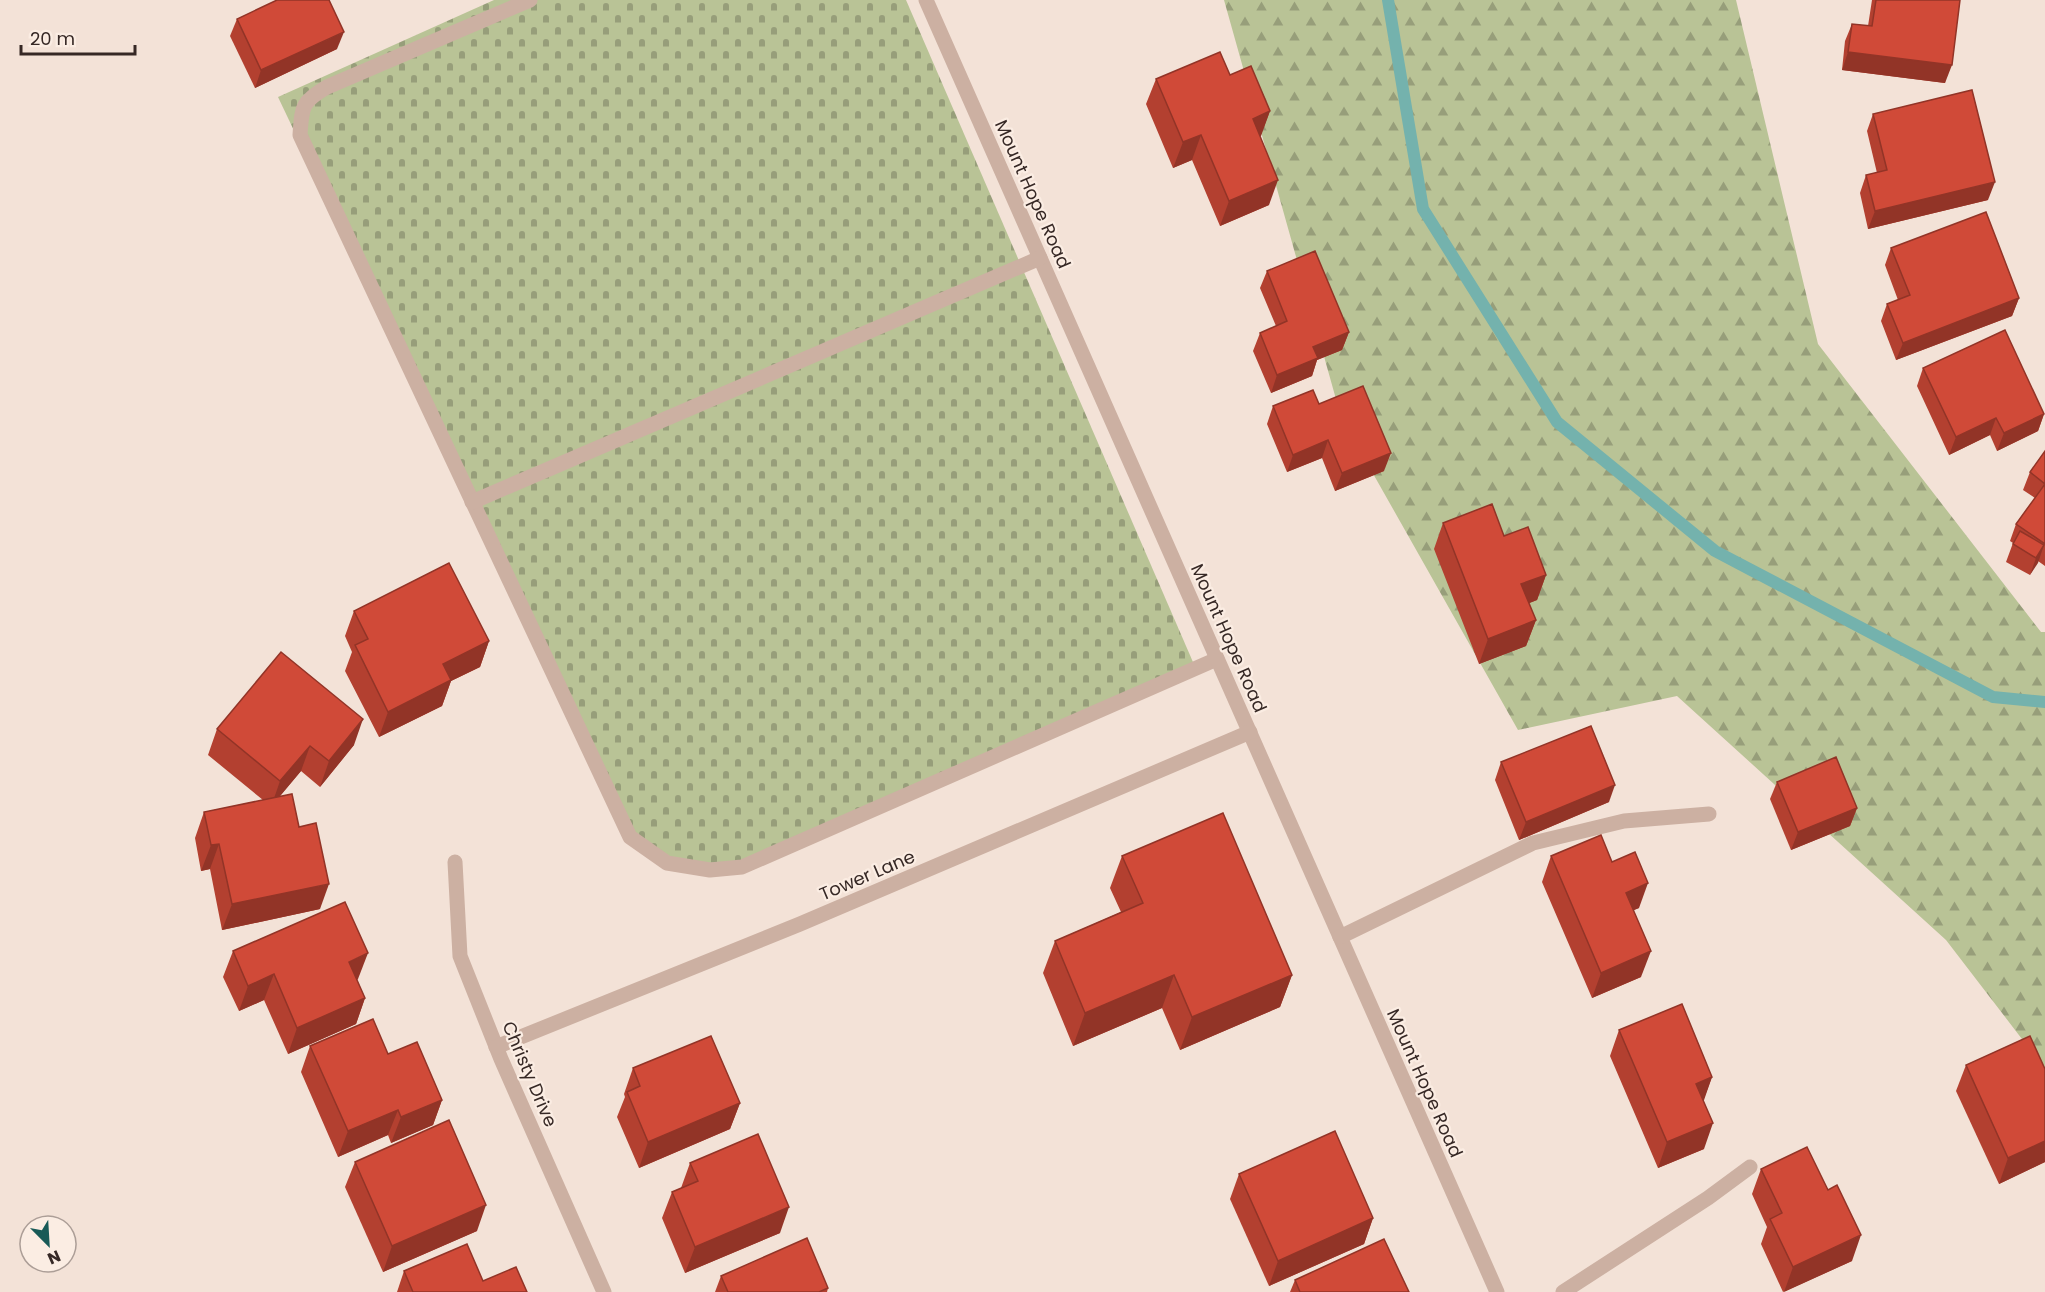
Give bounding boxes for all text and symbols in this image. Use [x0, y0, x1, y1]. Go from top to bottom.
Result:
scale bar [21, 18, 135, 56]
text: 20 m [30, 26, 75, 51]
street label: Mount Hope Road [989, 116, 1077, 272]
street label: Mount Hope Road [1185, 560, 1273, 716]
street label: Tower Lane [815, 844, 919, 906]
street label: Mount Hope Road [1381, 1005, 1469, 1161]
street label: Christy Drive [496, 1017, 564, 1131]
north arrow [18, 1214, 78, 1274]
text: N [44, 1244, 64, 1270]

